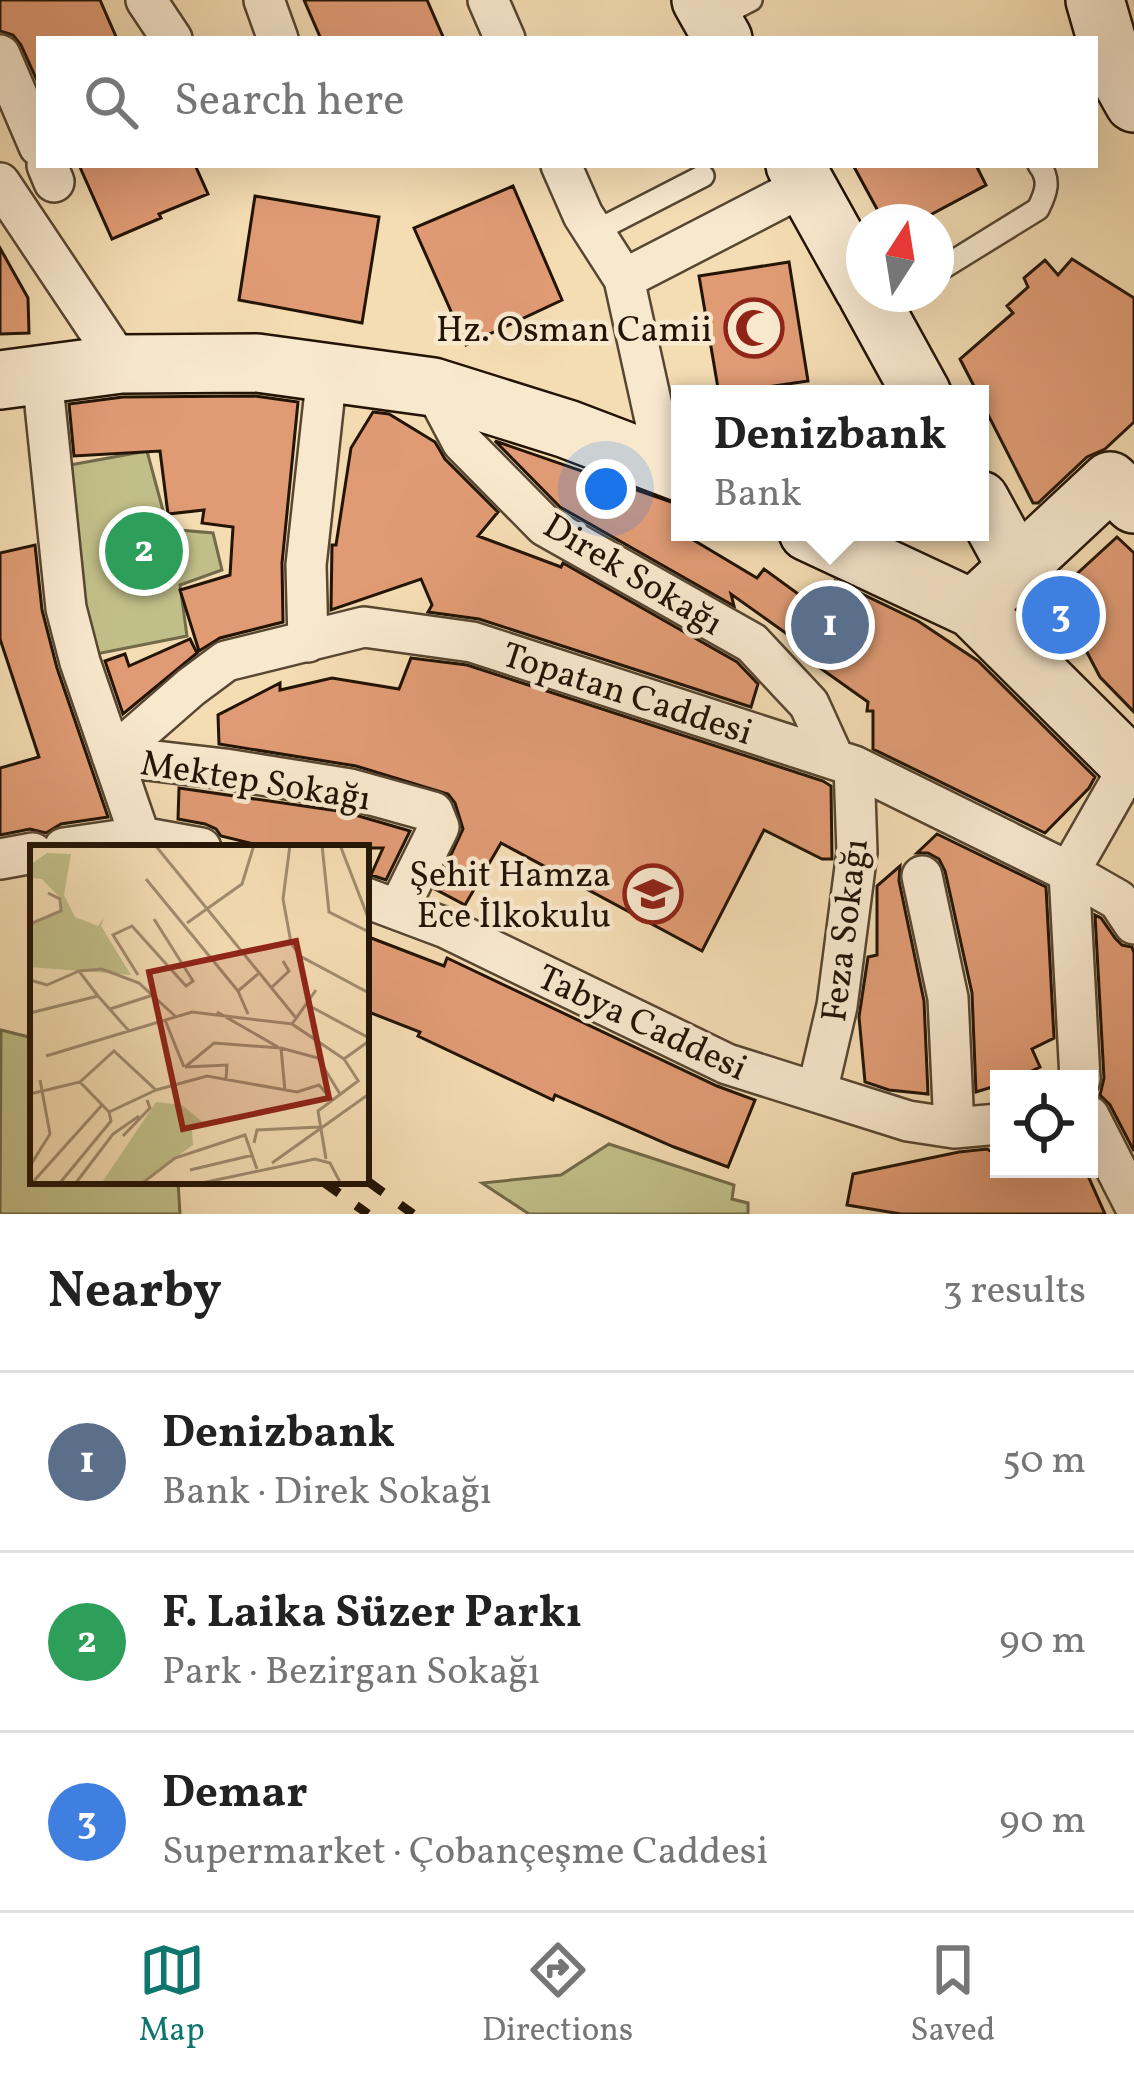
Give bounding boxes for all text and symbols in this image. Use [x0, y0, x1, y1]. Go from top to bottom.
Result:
search box [36, 36, 1098, 168]
icon: search [78, 69, 144, 135]
text: Search here [174, 71, 405, 134]
north arrow [846, 204, 954, 312]
mosque icon: Hz. Osman Camii [723, 297, 785, 359]
place label: Hz. Osman Camii [436, 307, 712, 357]
popup [671, 385, 989, 541]
text: Denizbank [713, 405, 947, 468]
your location [576, 459, 636, 519]
text: Bank [713, 468, 802, 522]
street label: Direk Sokağı [533, 503, 731, 650]
pin: 2 [105, 506, 183, 596]
pin: 3 [1022, 570, 1100, 660]
pin: 1 [791, 580, 869, 670]
street label: Topatan Caddesi [495, 632, 758, 760]
street label: Mektep Sokağı [137, 740, 374, 826]
street label: Feza Sokağı [811, 836, 883, 1025]
inset map [30, 845, 369, 1184]
place label: Şehit Hamza Ece İlkokulu [409, 852, 611, 943]
school or university icon: Şehit Hamza Ece İlkokulu [622, 863, 684, 925]
street label: Tabya Caddesi [528, 954, 754, 1095]
map controls [990, 1070, 1098, 1178]
button: locate [990, 1070, 1098, 1178]
text: Nearby [48, 1257, 222, 1328]
text: 3 results [943, 1265, 1086, 1319]
text: Denizbank [162, 1403, 395, 1466]
text: 1 [79, 1435, 95, 1489]
text: 50 m [1002, 1435, 1086, 1489]
text: Bank · Direk Sokağı [162, 1466, 492, 1520]
text: F. Laika Süzer Parkı [162, 1583, 582, 1646]
text: 2 [77, 1615, 97, 1669]
text: 90 m [999, 1615, 1086, 1669]
text: Park · Bezirgan Sokağı [162, 1646, 540, 1700]
text: Demar [162, 1763, 308, 1826]
text: 3 [77, 1795, 97, 1849]
text: 90 m [999, 1795, 1086, 1849]
text: Supermarket · Çobançeşme Caddesi [162, 1826, 768, 1880]
tab: Map [139, 1937, 205, 2055]
tab: Directions [482, 1937, 633, 2055]
tab: Saved [910, 1937, 995, 2055]

